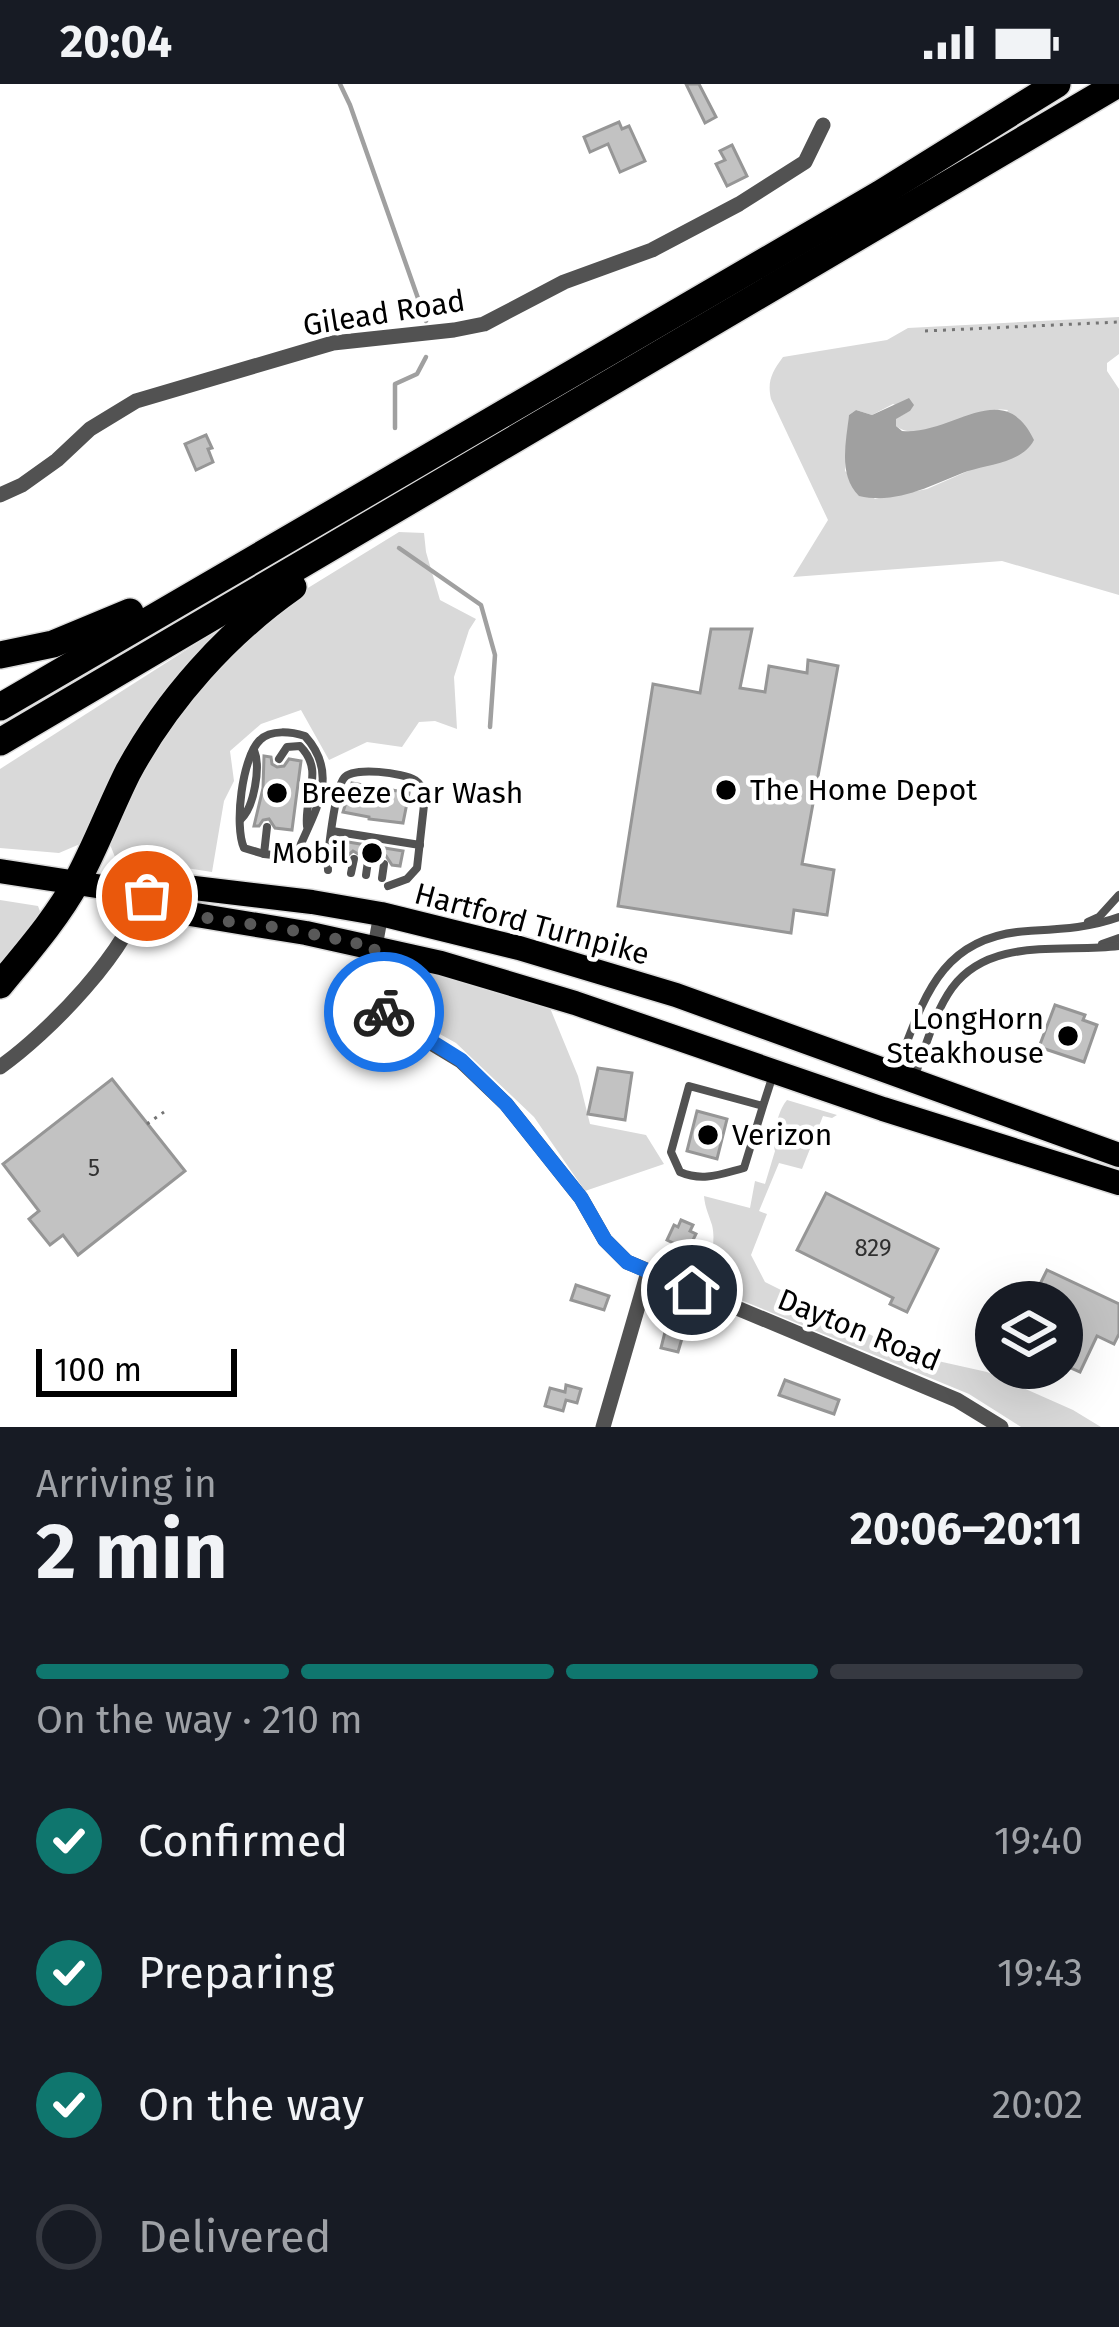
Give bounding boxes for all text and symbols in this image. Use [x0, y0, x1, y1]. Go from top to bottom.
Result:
text: 20:04 [60, 15, 172, 69]
street label: Gilead Road [300, 282, 468, 344]
place label: The Home Depot [750, 772, 977, 808]
place label: Breeze Car Wash [301, 775, 523, 811]
marker: The Home Depot [713, 777, 739, 803]
marker: Breeze Car Wash [264, 780, 290, 806]
place label: Mobil [272, 835, 348, 871]
marker: Mobil [359, 840, 385, 866]
pin [96, 845, 198, 947]
icon: bag [114, 863, 180, 929]
street label: Hartford Turnpike [411, 875, 653, 973]
courier [324, 952, 444, 1072]
icon: bike [351, 979, 417, 1045]
place label: LongHorn Steakhouse [887, 1001, 1044, 1071]
marker: LongHorn Steakhouse [1055, 1023, 1081, 1049]
place label: Verizon [732, 1117, 832, 1153]
marker: Verizon [695, 1122, 721, 1148]
house number: 5 [88, 1154, 100, 1182]
house number: 829 [854, 1234, 892, 1262]
pin [641, 1239, 743, 1341]
icon: home [659, 1257, 725, 1323]
street label: Dayton Road [772, 1281, 946, 1379]
map controls [975, 1281, 1083, 1389]
button: layers [975, 1281, 1083, 1389]
scale bar [36, 1343, 237, 1396]
text: 100 m [54, 1350, 142, 1390]
text: Arriving in [36, 1461, 217, 1507]
text: 20:06–20:11 [850, 1502, 1083, 1556]
text: 2 min [36, 1505, 228, 1599]
text: On the way · 210 m [36, 1697, 363, 1743]
icon: check [36, 1808, 102, 1874]
text: Confirmed [138, 1814, 348, 1868]
text: 19:40 [994, 1818, 1083, 1864]
icon: check [36, 1940, 102, 2006]
text: Preparing [138, 1946, 334, 2000]
text: 19:43 [997, 1950, 1083, 1996]
icon: check [36, 2072, 102, 2138]
text: On the way [138, 2078, 364, 2132]
text: 20:02 [992, 2082, 1083, 2128]
text: Delivered [138, 2210, 331, 2264]

